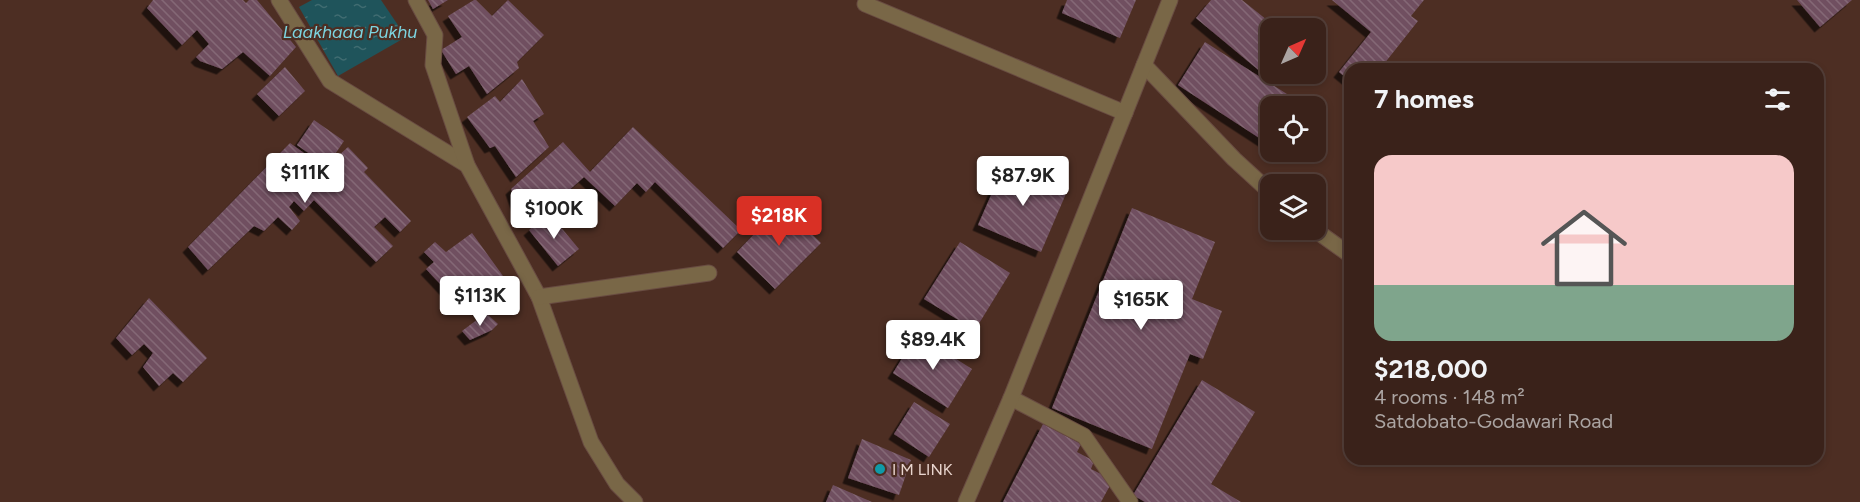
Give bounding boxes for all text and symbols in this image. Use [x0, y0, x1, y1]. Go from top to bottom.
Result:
north arrow [1260, 18, 1326, 84]
map controls [1260, 18, 1326, 240]
water label: Laakhaaa Pukhu [283, 21, 417, 43]
text: 7 homes [1374, 83, 1474, 115]
icon: filters [1761, 83, 1794, 116]
button: locate [1260, 96, 1326, 162]
pin: $111K [263, 153, 347, 204]
pin: $87.9K [974, 156, 1072, 207]
text: $111K [280, 160, 330, 184]
text: $87.9K [991, 163, 1055, 187]
button: layers [1260, 174, 1326, 240]
pin: $100K [512, 189, 596, 240]
icon: home [1530, 194, 1638, 302]
text: $100K [525, 196, 583, 220]
pin: $218K [737, 196, 821, 247]
text: $218K [751, 203, 807, 227]
pin: $113K [438, 276, 522, 327]
pin: $165K [1099, 280, 1183, 331]
text: $113K [454, 283, 506, 307]
text: $165K [1113, 287, 1169, 311]
pin: $89.4K [884, 320, 982, 371]
text: $89.4K [900, 327, 966, 351]
text: $218,000 [1374, 353, 1488, 385]
text: 4 rooms · 148 m² [1374, 385, 1525, 409]
text: Satdobato-Godawari Road [1374, 409, 1613, 433]
place label: I M LINK [892, 460, 953, 479]
marker: I M LINK [873, 462, 887, 476]

